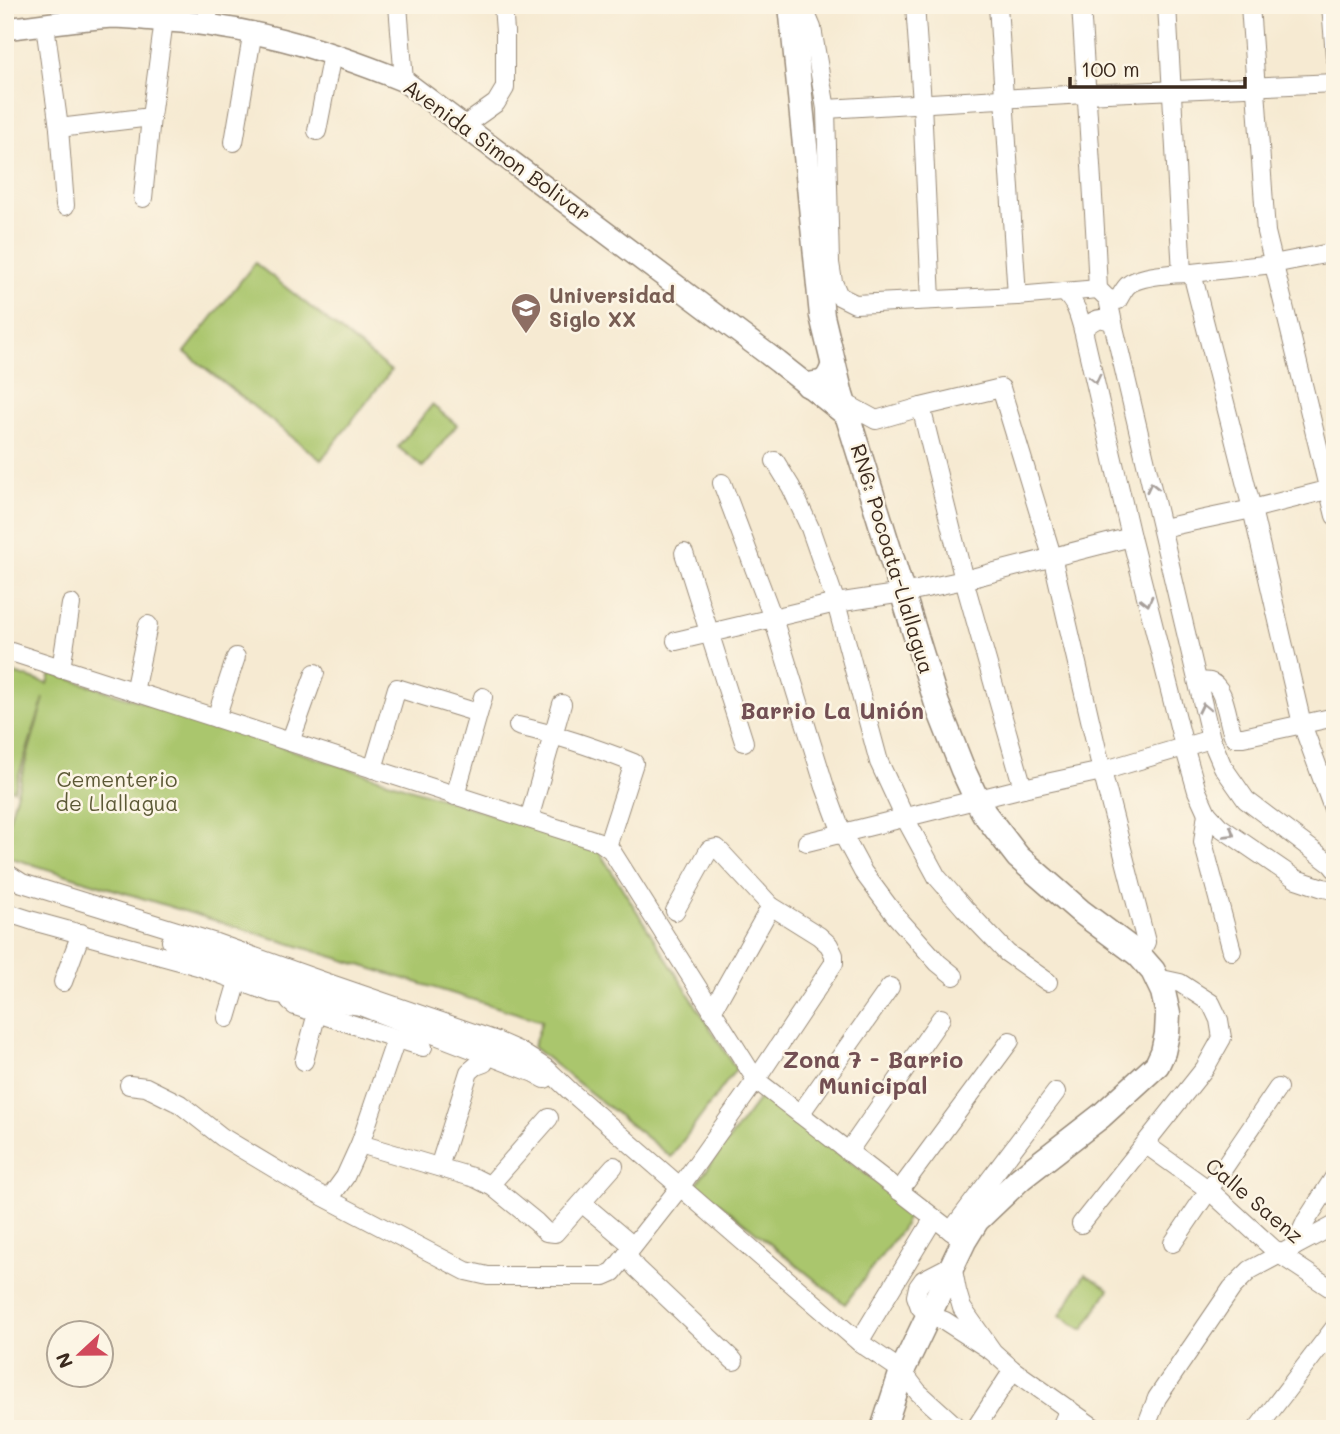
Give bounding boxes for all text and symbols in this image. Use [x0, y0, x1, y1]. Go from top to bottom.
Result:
scale bar [1070, 46, 1246, 90]
text: 100 m [1081, 55, 1140, 82]
street label: Avenida Simon Bolivar [399, 73, 597, 227]
place label: Universidad Siglo XX [549, 281, 675, 332]
school or university icon: Universidad Siglo XX [509, 291, 543, 335]
one-way arrow [1086, 373, 1101, 385]
street label: RN6: Pocoata-Llallagua [846, 440, 941, 677]
one-way arrow [1146, 481, 1160, 493]
one-way arrow [1139, 595, 1153, 607]
district label: Barrio La Unión [740, 695, 924, 725]
one-way arrow [1198, 702, 1212, 714]
park label: Cementerio de Llallagua [56, 765, 178, 816]
one-way arrow [1223, 825, 1236, 838]
district label: Zona 7 - Barrio Municipal [783, 1044, 963, 1100]
street label: Calle Saenz [1200, 1151, 1309, 1249]
north arrow [46, 1318, 116, 1388]
text: N [49, 1349, 78, 1372]

